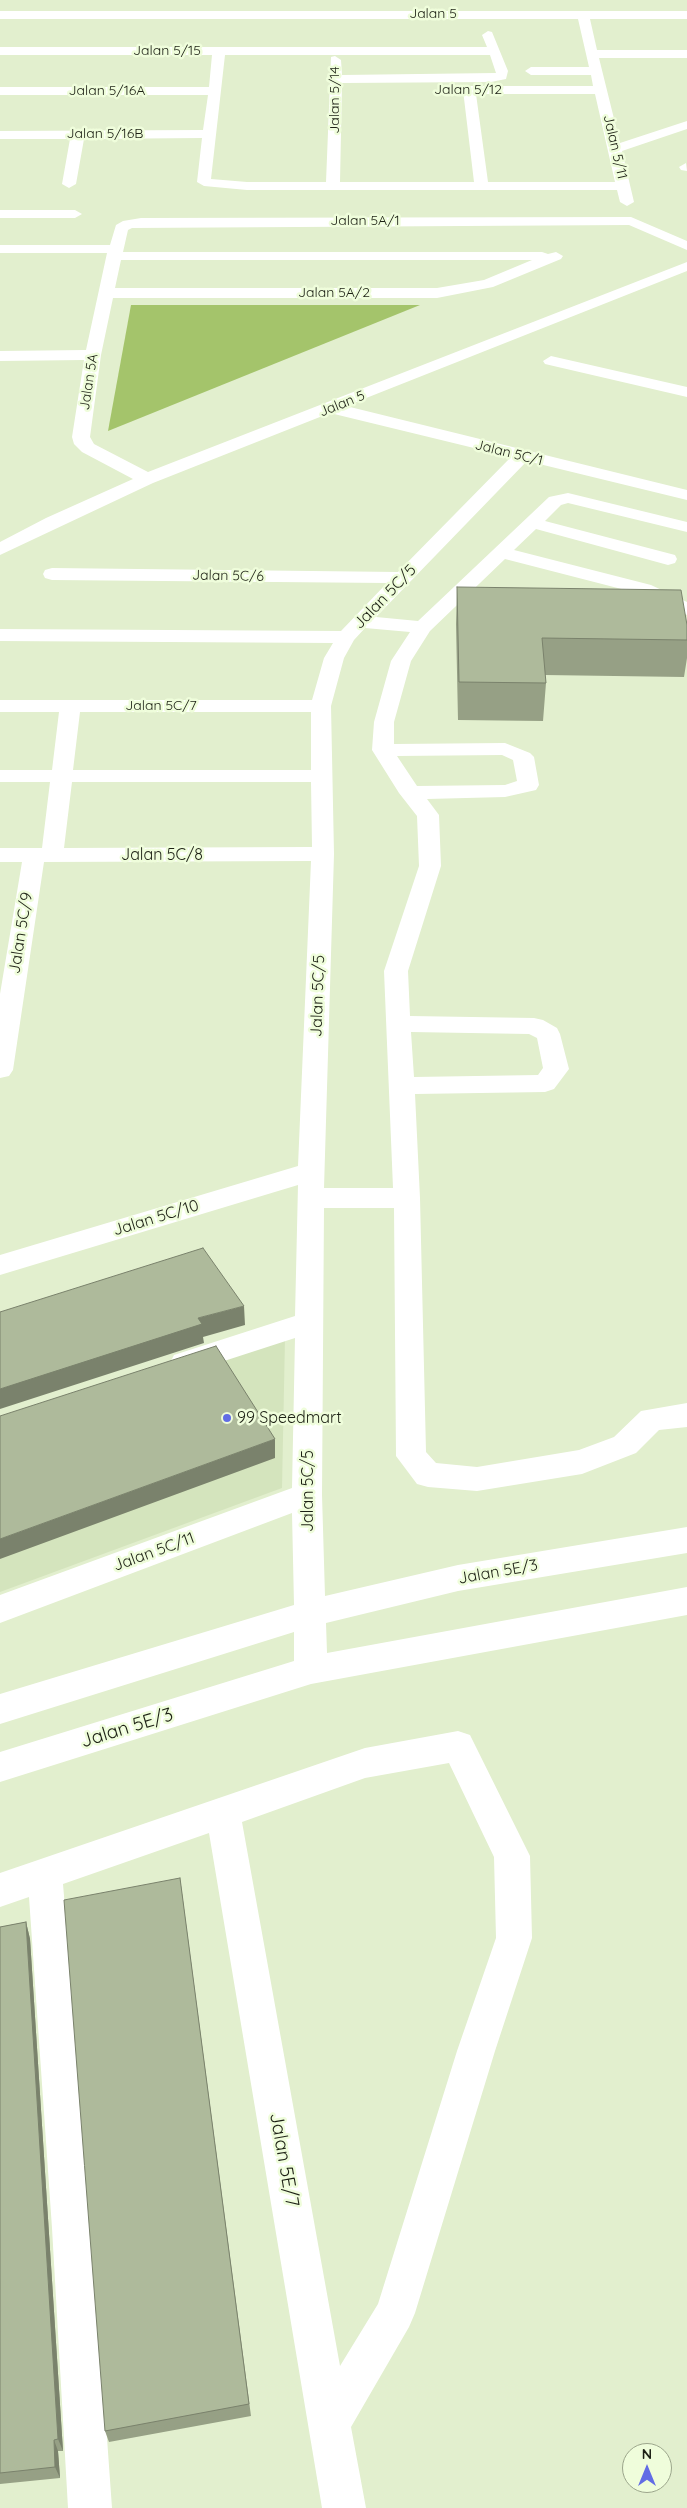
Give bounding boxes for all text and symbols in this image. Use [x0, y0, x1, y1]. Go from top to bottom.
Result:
street label: Jalan 5 [409, 6, 457, 22]
street label: Jalan 5/15 [133, 43, 201, 59]
street label: Jalan 5/14 [327, 66, 343, 134]
street label: Jalan 5/12 [434, 82, 502, 98]
street label: Jalan 5/16A [69, 83, 145, 99]
street label: Jalan 5/11 [599, 113, 631, 181]
street label: Jalan 5/16B [67, 126, 143, 142]
street label: Jalan 5A/1 [330, 213, 400, 229]
street label: Jalan 5A/2 [298, 285, 370, 301]
street label: Jalan 5A [76, 353, 102, 411]
street label: Jalan 5 [317, 387, 367, 421]
street label: Jalan 5C/1 [473, 436, 545, 470]
street label: Jalan 5C/5 [350, 561, 420, 633]
street label: Jalan 5C/6 [192, 567, 264, 585]
street label: Jalan 5C/7 [125, 698, 197, 714]
street label: Jalan 5C/8 [121, 845, 203, 865]
street label: Jalan 5C/9 [5, 891, 37, 975]
street label: Jalan 5C/5 [307, 955, 329, 1037]
street label: Jalan 5C/10 [111, 1196, 201, 1240]
place label: 99 Speedmart [237, 1408, 342, 1428]
marker: 99 Speedmart [221, 1412, 233, 1424]
street label: Jalan 5C/5 [298, 1450, 318, 1532]
street label: Jalan 5C/11 [111, 1528, 197, 1576]
street label: Jalan 5E/3 [457, 1556, 539, 1588]
street label: Jalan 5E/3 [78, 1703, 176, 1753]
street label: Jalan 5E/7 [265, 2111, 303, 2209]
north arrow [622, 2443, 672, 2493]
text: N [642, 2445, 652, 2463]

